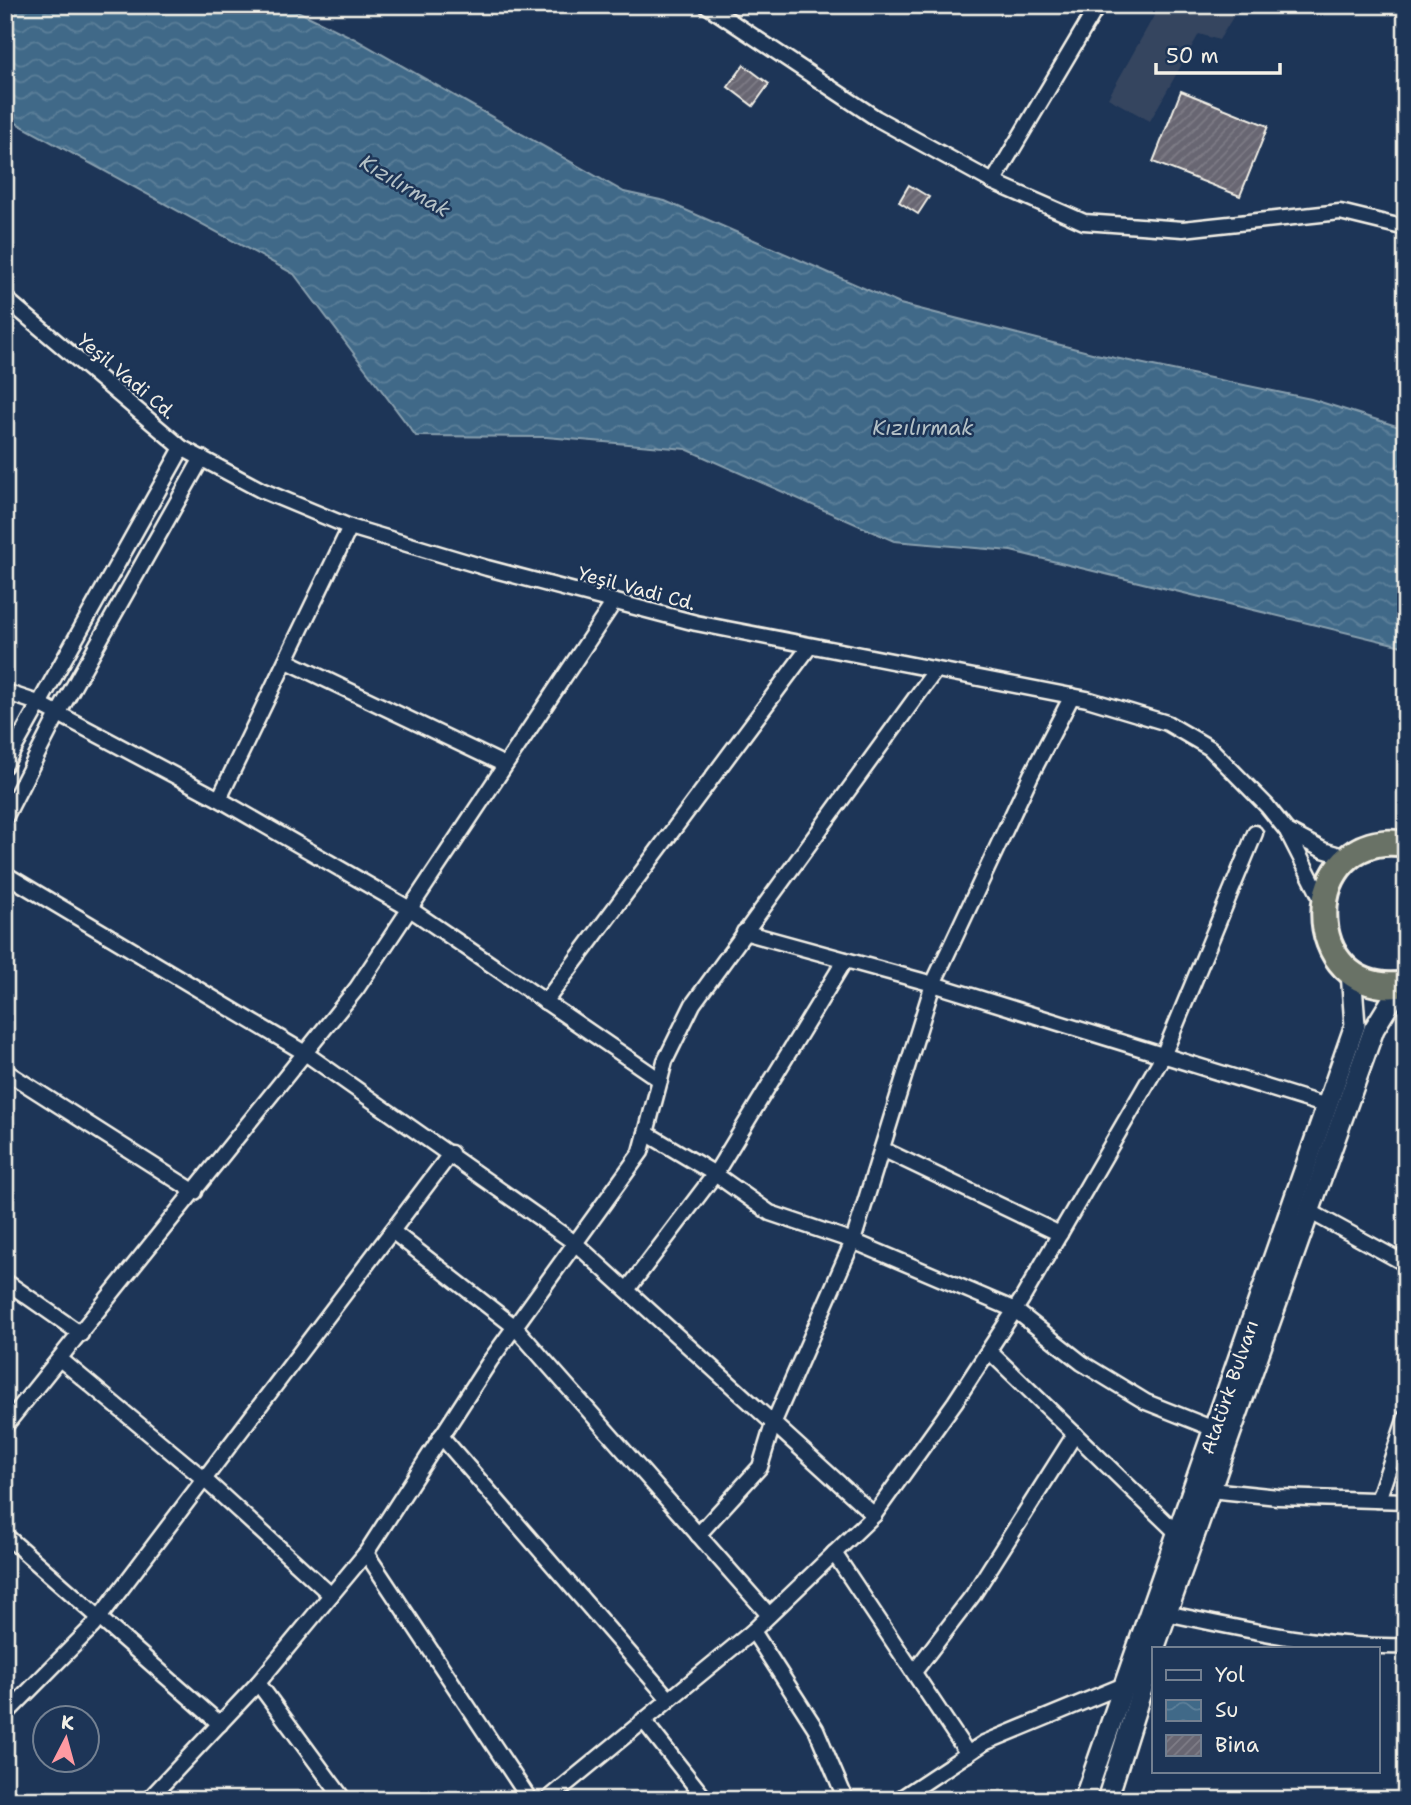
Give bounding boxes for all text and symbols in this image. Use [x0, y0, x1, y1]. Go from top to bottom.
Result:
scale bar [1156, 32, 1280, 76]
text: 50 m [1166, 42, 1219, 70]
water label: Kızılırmak [354, 148, 456, 224]
street label: Yeşil Vadi Cd. [72, 328, 181, 425]
water label: Kızılırmak [872, 414, 974, 442]
street label: Yeşil Vadi Cd. [575, 561, 699, 616]
street label: Atatürk Bulvarı [1195, 1317, 1264, 1458]
legend [1152, 1647, 1380, 1773]
text: Yol [1215, 1661, 1245, 1689]
text: Su [1215, 1696, 1238, 1724]
north arrow [32, 1703, 102, 1773]
text: K [60, 1709, 76, 1736]
text: Bina [1215, 1731, 1259, 1759]

